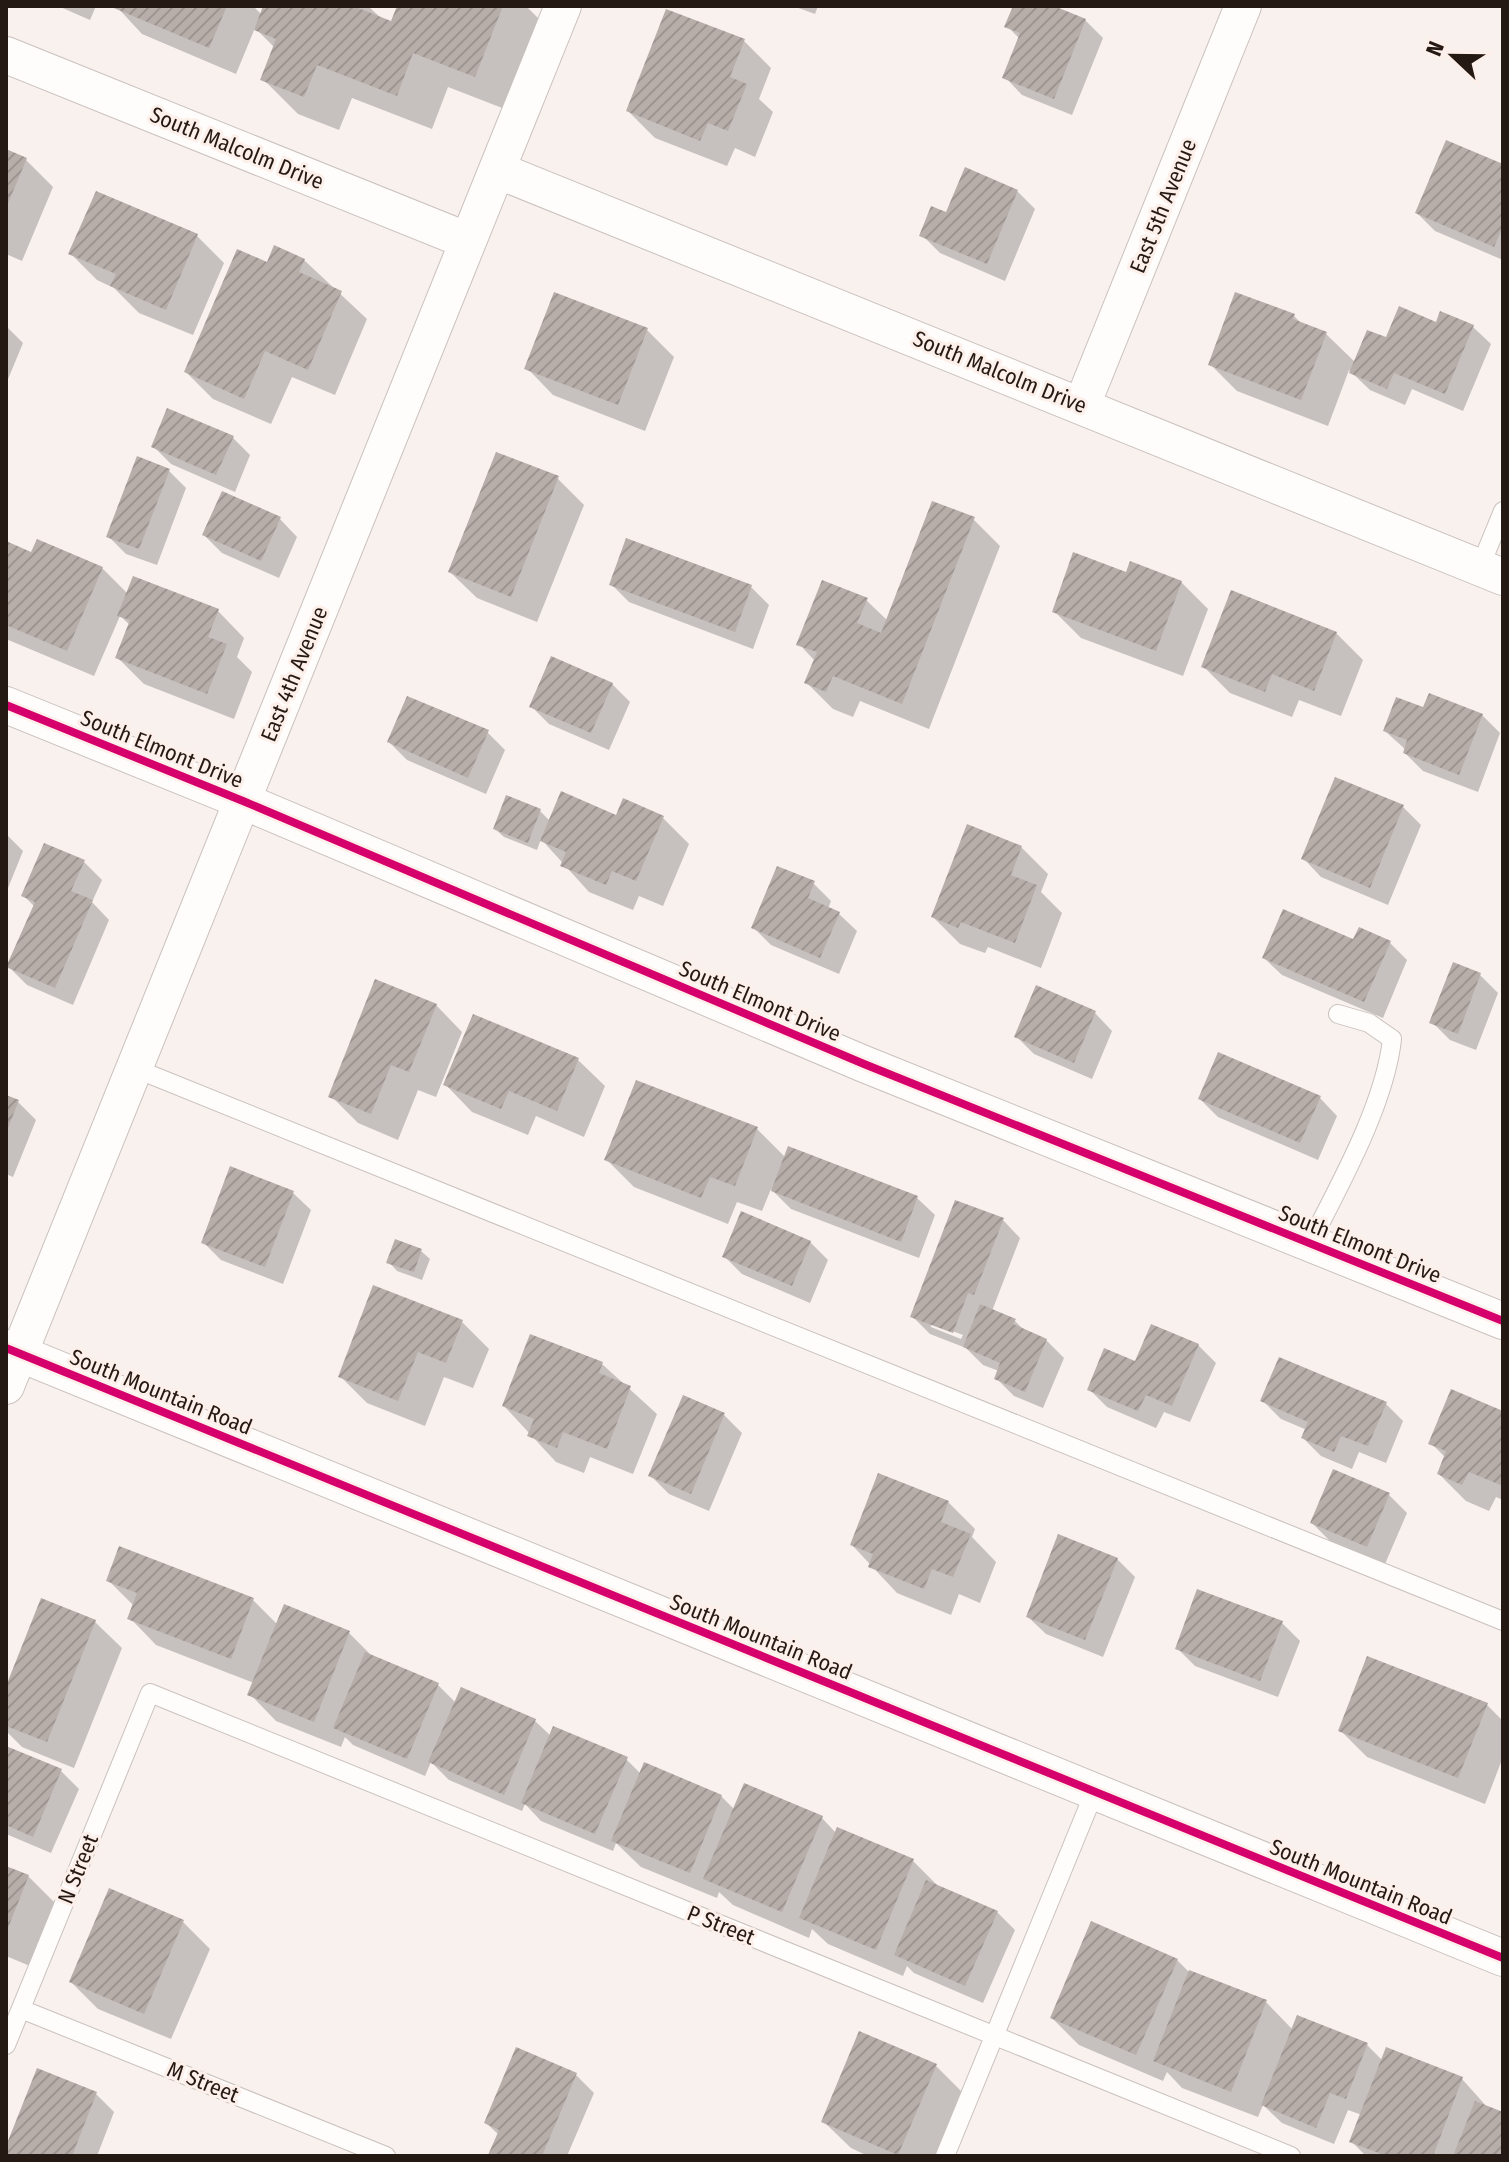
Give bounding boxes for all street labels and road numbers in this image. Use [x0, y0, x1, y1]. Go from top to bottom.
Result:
street label: South Malcolm Drive [146, 101, 328, 195]
street label: East 5th Avenue [1124, 135, 1202, 277]
street label: South Malcolm Drive [909, 325, 1091, 419]
street label: East 4th Avenue [255, 603, 333, 745]
street label: South Elmont Drive [77, 704, 247, 794]
street label: South Elmont Drive [675, 955, 845, 1047]
street label: South Elmont Drive [1275, 1199, 1445, 1289]
street label: South Mountain Road [66, 1343, 256, 1441]
street label: South Mountain Road [666, 1588, 856, 1686]
street label: N Street [52, 1830, 104, 1908]
street label: South Mountain Road [1266, 1833, 1456, 1931]
street label: P Street [683, 1899, 760, 1951]
street label: M Street [163, 2055, 244, 2109]

